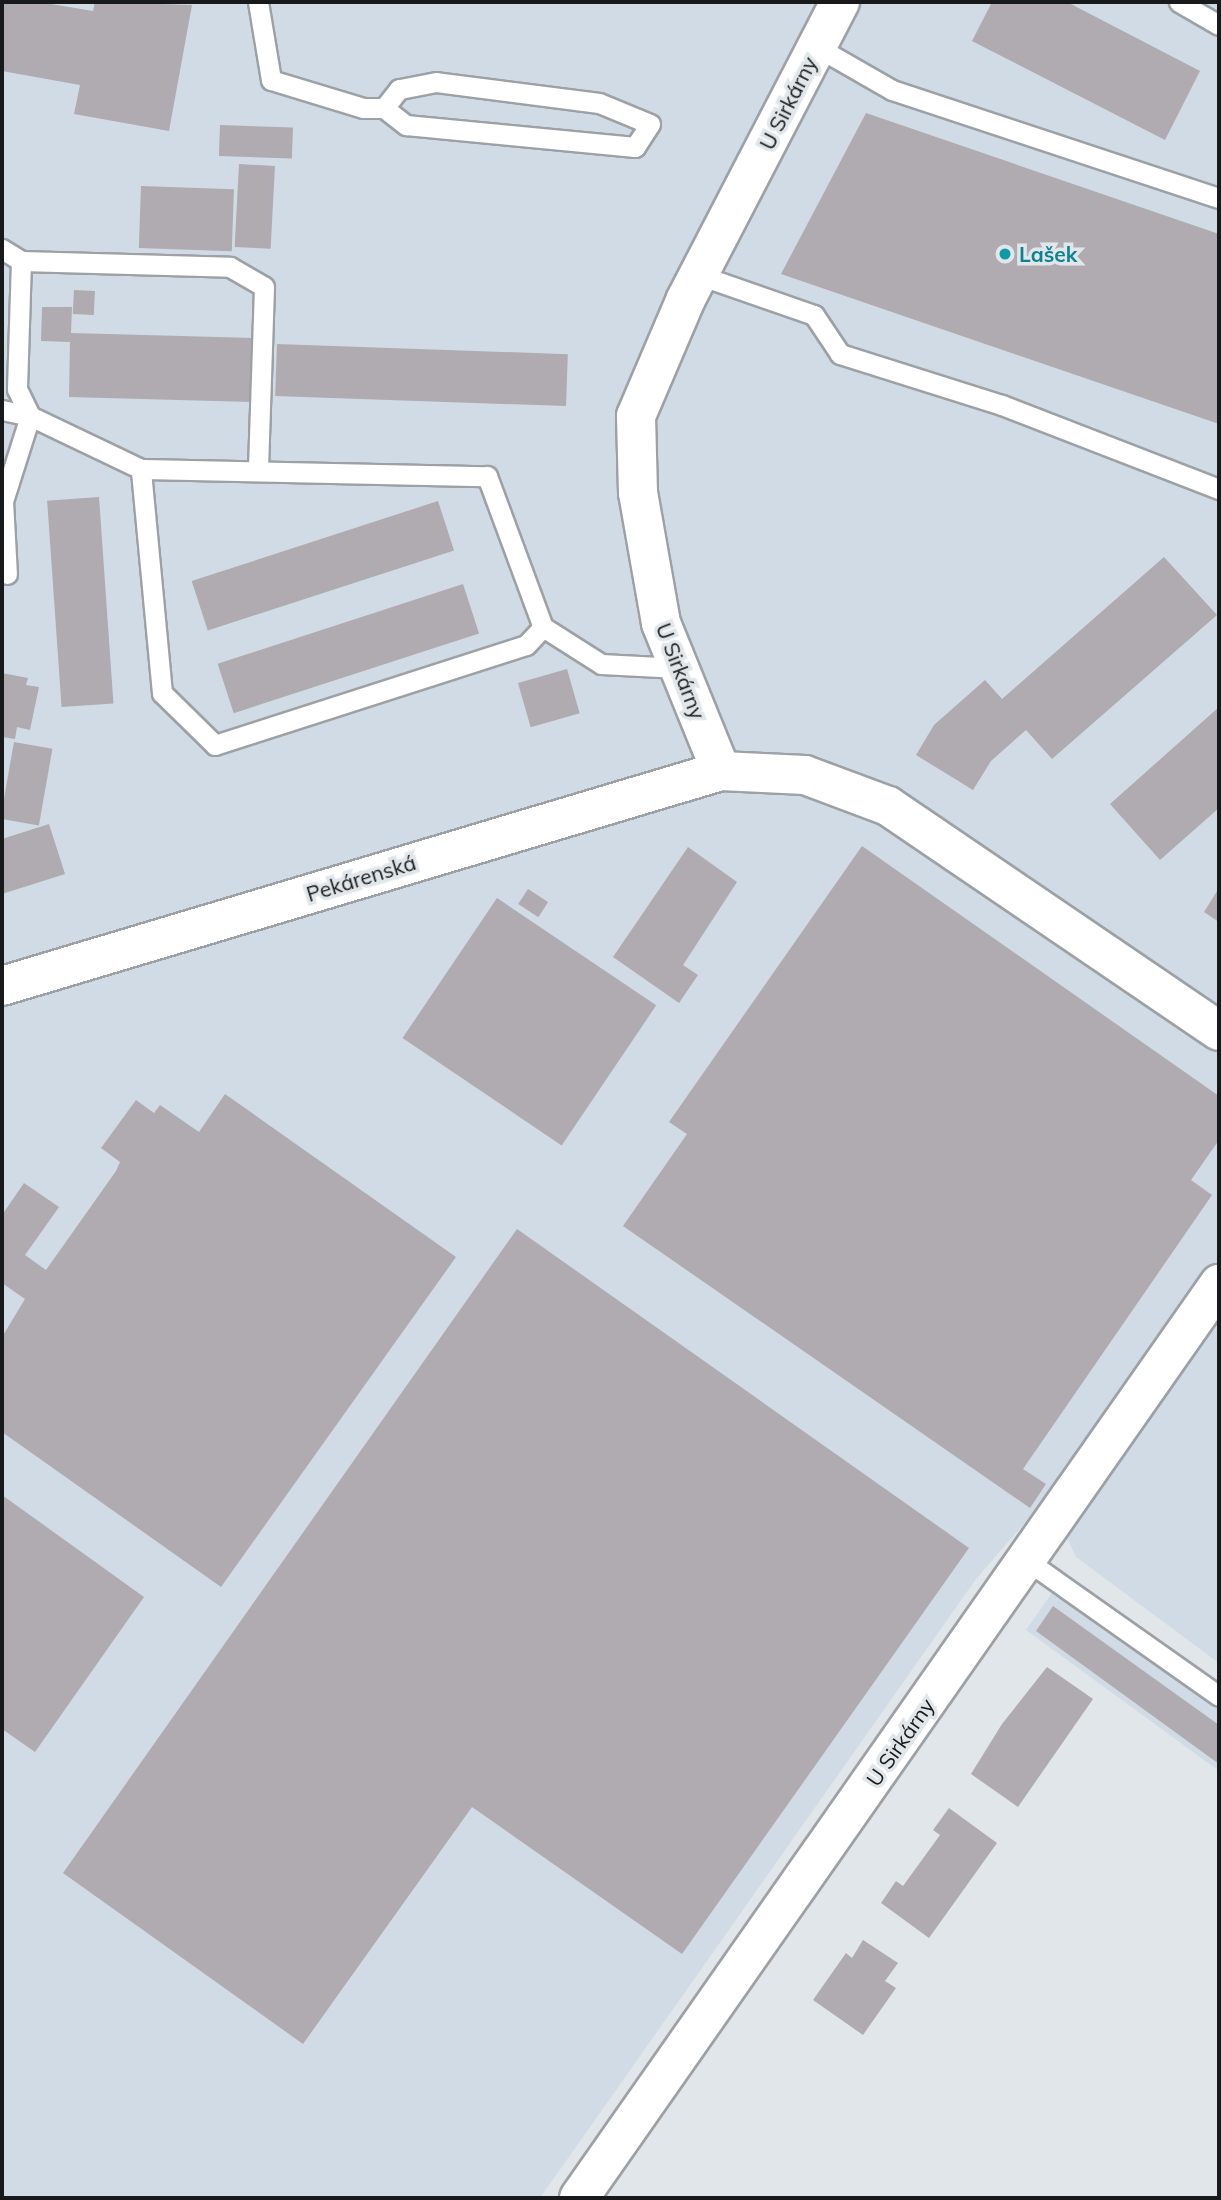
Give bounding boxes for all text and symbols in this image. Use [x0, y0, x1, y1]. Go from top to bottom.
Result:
street label: U Sirkárny [754, 52, 822, 154]
place label: Lašek [1019, 241, 1077, 267]
marker: Lašek [997, 246, 1013, 262]
street label: U Sirkárny [651, 619, 711, 723]
street label: Pekárenská [303, 849, 419, 907]
street label: U Sirkárny [861, 1693, 939, 1791]

